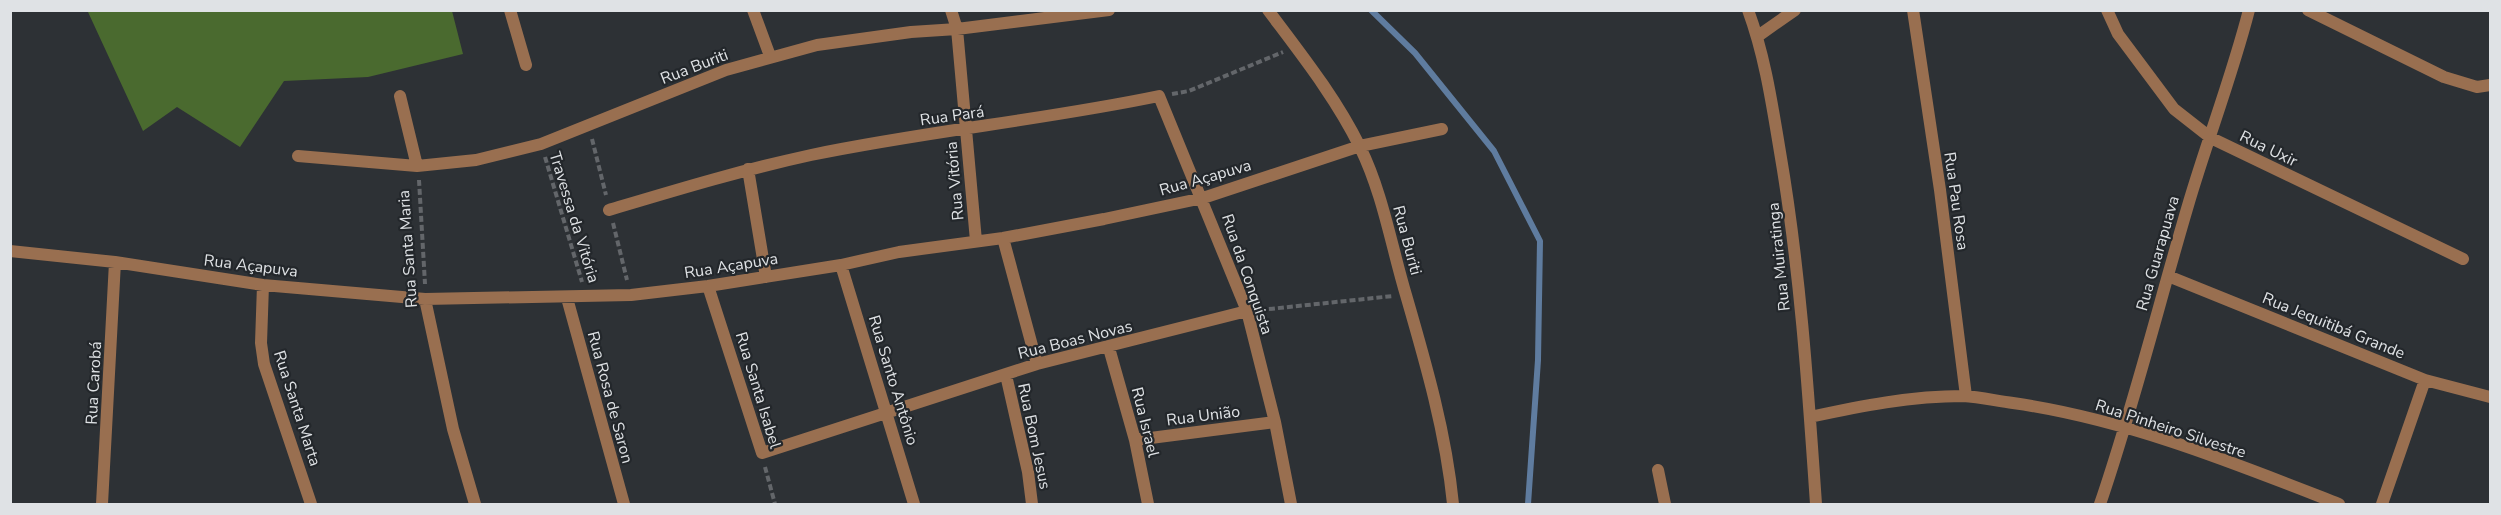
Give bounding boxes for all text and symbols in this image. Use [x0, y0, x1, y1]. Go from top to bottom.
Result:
street label: Rua Buriti [657, 44, 731, 90]
street label: Rua Pará [919, 101, 986, 131]
street label: Rua Uxir [2236, 125, 2301, 172]
street label: Rua Vitória [941, 140, 969, 221]
street label: Travessa da Vitória [544, 149, 604, 286]
street label: Rua Pau Rosa [1938, 150, 1974, 252]
street label: Rua Açapuva [1157, 154, 1254, 202]
street label: Rua Santa Maria [393, 189, 423, 309]
street label: Rua Guarapuava [2131, 193, 2185, 313]
street label: Rua Muiratinga [1762, 202, 1796, 312]
street label: Rua Buriti [1387, 203, 1427, 277]
street label: Rua da Conquista [1216, 211, 1278, 338]
street label: Rua Açapuva [683, 248, 780, 284]
street label: Rua Açapuva [203, 249, 299, 283]
street label: Rua Jequitibá Grande [2259, 287, 2408, 365]
street label: Rua Santo Antônio [863, 312, 923, 448]
street label: Rua Boas Novas [1016, 315, 1135, 365]
street label: Rua Rosa de Saron [582, 329, 638, 466]
street label: Rua Santa Isabel [730, 329, 786, 451]
street label: Rua Carobá [81, 341, 107, 425]
street label: Rua Santa Marta [268, 348, 326, 469]
street label: Rua Bom Jesus [1012, 381, 1056, 491]
street label: Rua Israel [1126, 385, 1164, 460]
street label: Rua Pinheiro Silvestre [2093, 394, 2249, 464]
street label: Rua União [1165, 401, 1241, 431]

